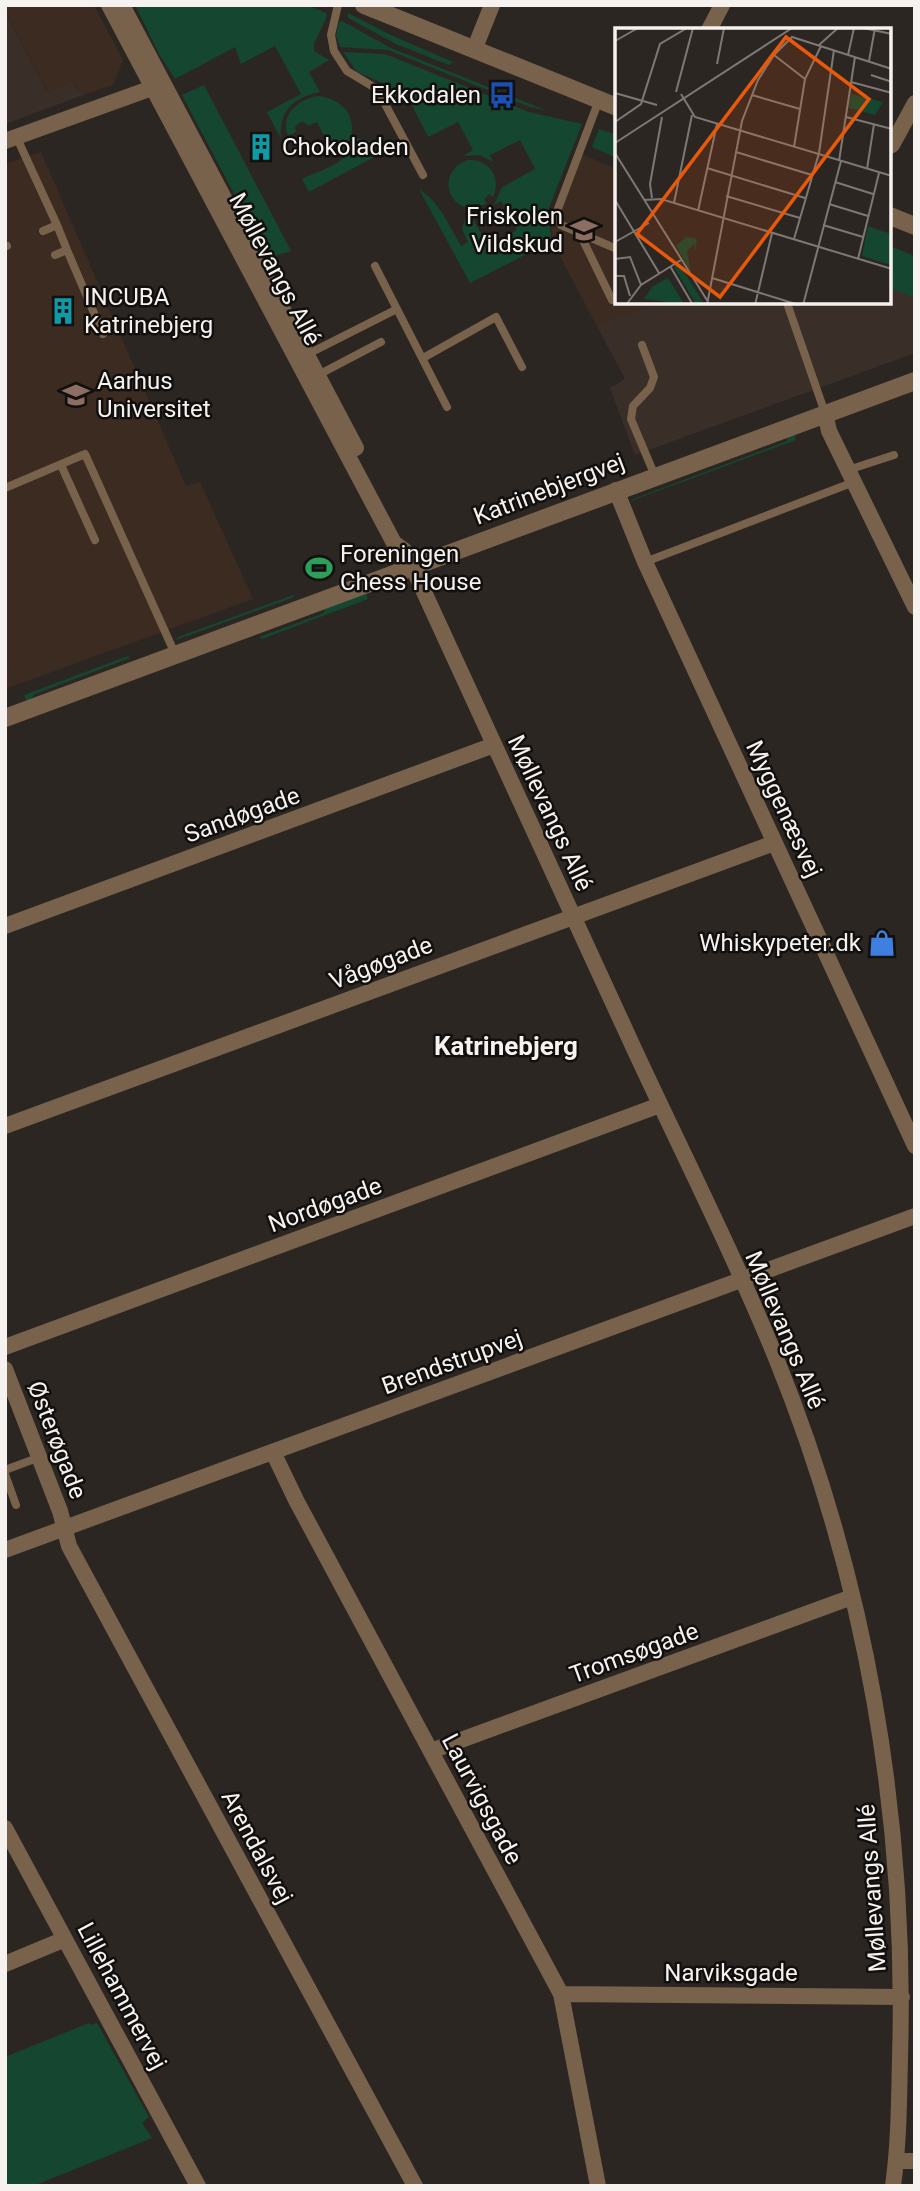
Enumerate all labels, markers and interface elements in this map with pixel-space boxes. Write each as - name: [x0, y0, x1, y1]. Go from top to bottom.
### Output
- inset map: [615, 28, 892, 304]
- bus stop icon: Ekkodalen: [487, 80, 517, 110]
- place label: Ekkodalen: [371, 81, 481, 109]
- building icon: Chokoladen: [246, 132, 276, 162]
- place label: Chokoladen: [282, 133, 409, 161]
- street label: Møllevangs Allé: [223, 188, 327, 350]
- place label: Friskolen Vildskud: [466, 202, 563, 258]
- school or university icon: Friskolen Vildskud: [569, 215, 599, 245]
- place label: INCUBA Katrinebjerg: [84, 283, 213, 339]
- building icon: INCUBA Katrinebjerg: [48, 296, 78, 326]
- place label: Aarhus Universitet: [97, 367, 211, 423]
- school or university icon: Aarhus Universitet: [61, 380, 91, 410]
- street label: Katrinebjergvej: [470, 447, 628, 531]
- place label: Foreningen Chess House: [340, 540, 481, 596]
- sports icon: Foreningen Chess House: [304, 553, 334, 583]
- street label: Møllevangs Allé: [502, 731, 598, 895]
- street label: Myggenæsvej: [740, 736, 828, 882]
- street label: Sandøgade: [181, 781, 303, 849]
- shop icon: Whiskypeter.dk: [867, 928, 897, 958]
- place label: Whiskypeter.dk: [699, 929, 862, 957]
- street label: Vågøgade: [326, 931, 436, 995]
- district label: Katrinebjerg: [434, 1031, 578, 1061]
- street label: Nordøgade: [264, 1172, 386, 1238]
- street label: Møllevangs Allé: [739, 1247, 831, 1413]
- street label: Brendstrupvej: [378, 1324, 526, 1400]
- street label: Østerøgade: [22, 1377, 92, 1503]
- street label: Tromsøgade: [566, 1617, 702, 1689]
- street label: Laurvigsgade: [436, 1729, 528, 1869]
- street label: Arendalsvej: [215, 1786, 299, 1908]
- street label: Møllevangs Allé: [852, 1803, 892, 1973]
- street label: Lillehammervej: [71, 1918, 173, 2074]
- street label: Narviksgade: [664, 1959, 798, 1987]

